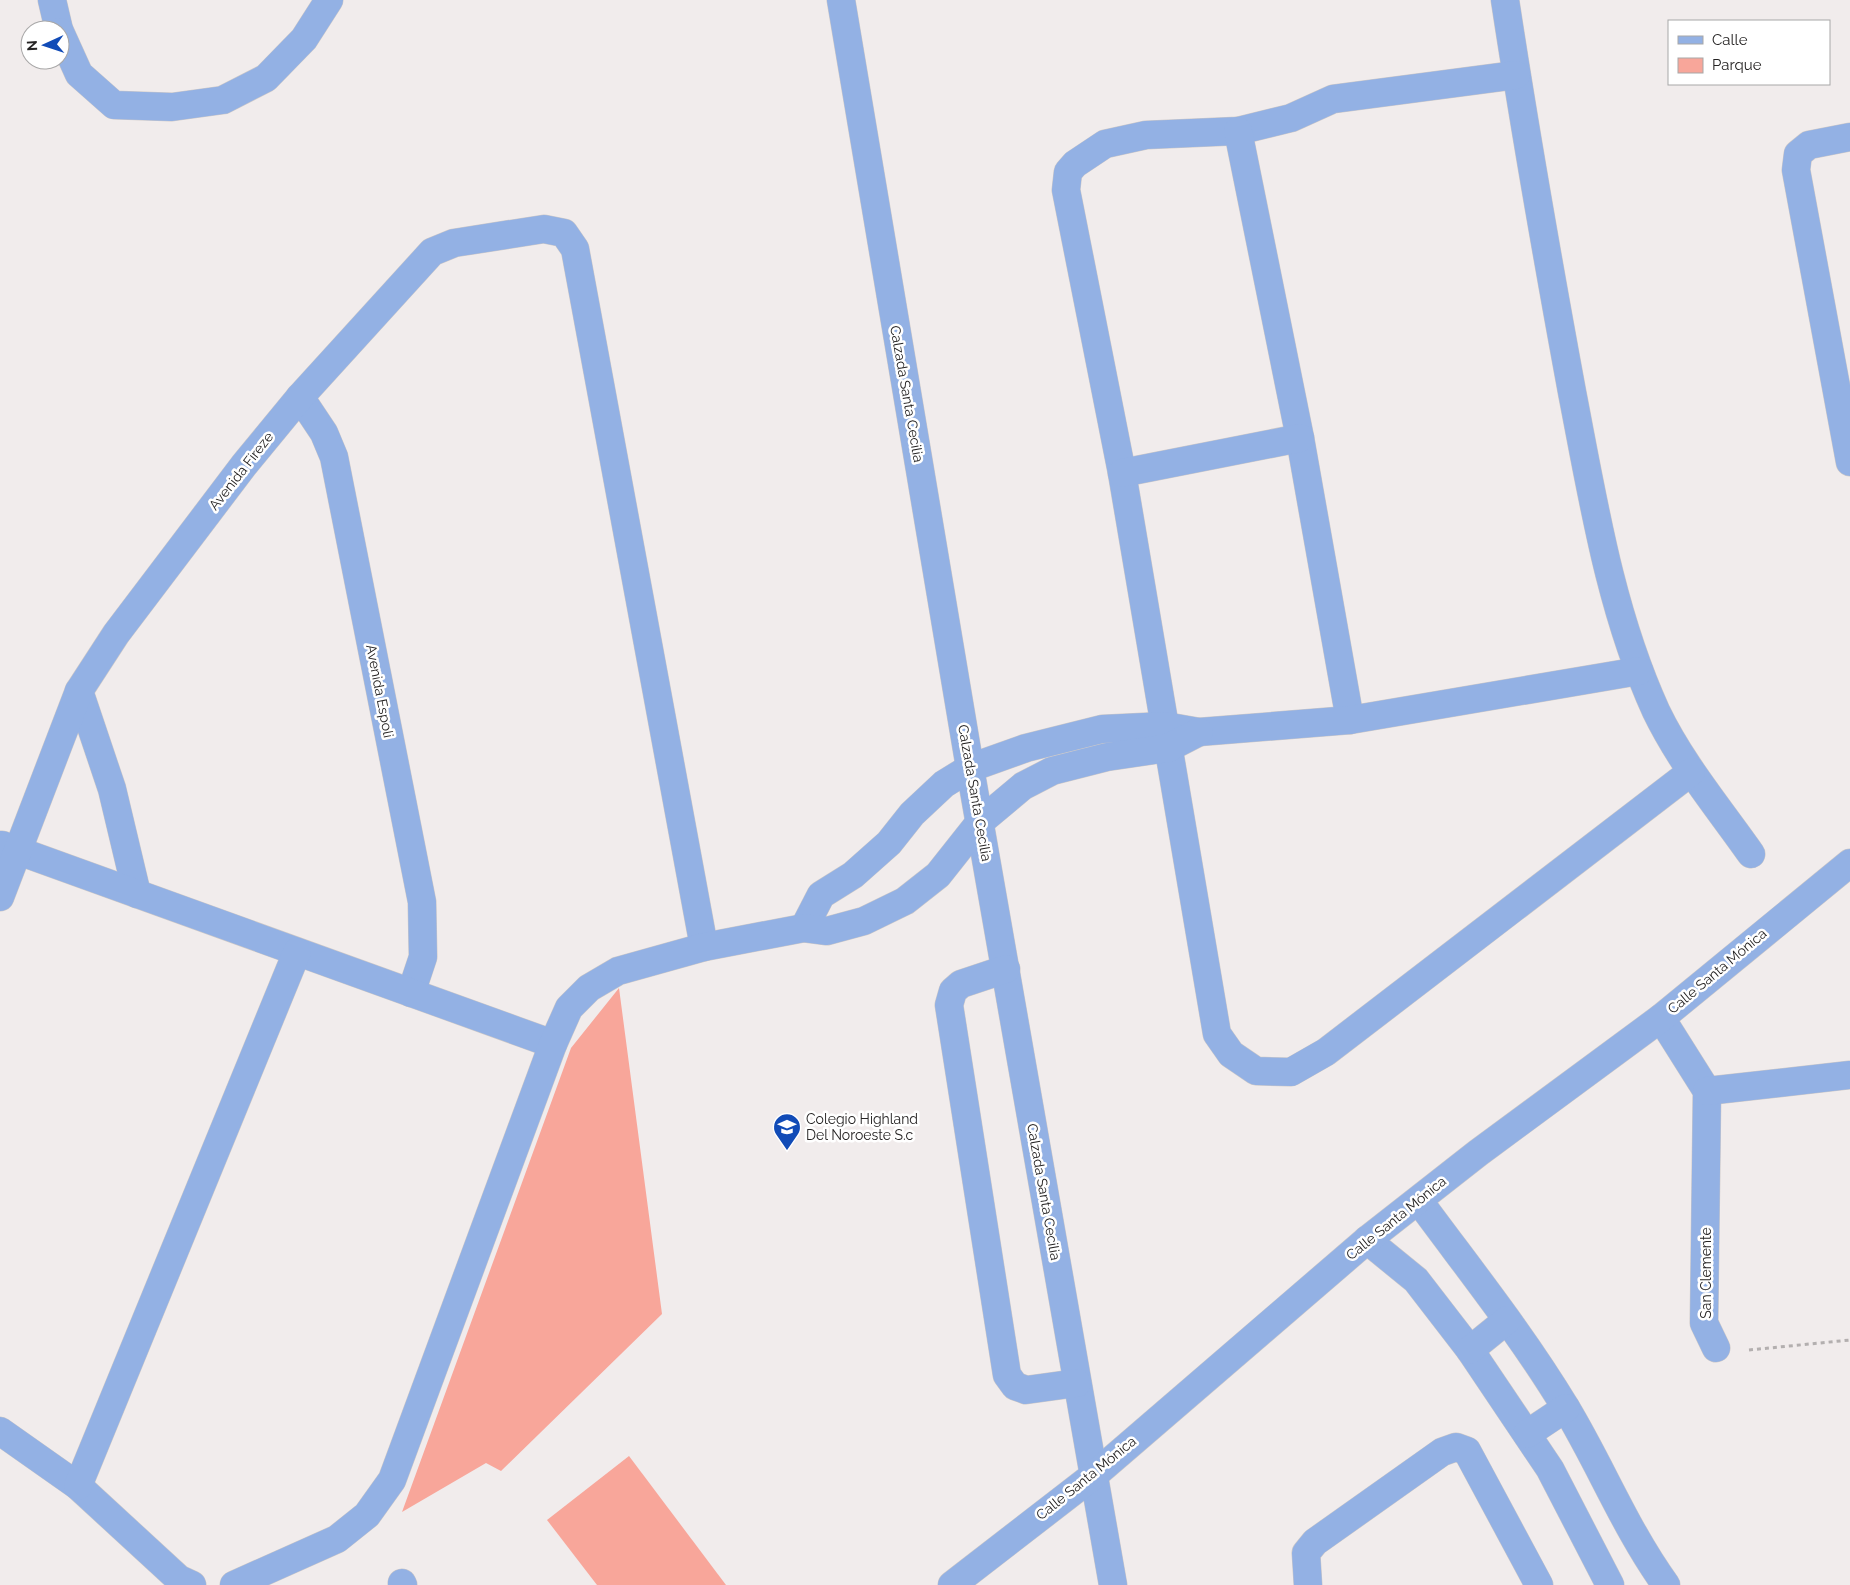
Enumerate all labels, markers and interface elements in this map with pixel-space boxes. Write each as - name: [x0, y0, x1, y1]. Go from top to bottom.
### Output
- north arrow: [20, 20, 70, 70]
- legend: [1668, 20, 1830, 85]
- text: Calle: [1712, 31, 1748, 49]
- text: N: [24, 40, 40, 51]
- text: Parque: [1712, 56, 1762, 74]
- street label: Calzada Santa Cecilia: [887, 324, 927, 464]
- street label: Avenida Fireze: [206, 429, 276, 513]
- street label: Avenida Espoli: [363, 643, 397, 739]
- street label: Calzada Santa Cecilia: [955, 723, 995, 863]
- street label: Calle Santa Mónica: [1664, 925, 1770, 1017]
- place label: Colegio Highland Del Noroeste S.c: [806, 1111, 918, 1143]
- school or university icon: Colegio Highland Del Noroeste S.c: [772, 1112, 802, 1151]
- street label: Calzada Santa Cecilia: [1024, 1122, 1064, 1262]
- street label: Calle Santa Mónica: [1343, 1173, 1449, 1263]
- street label: San Clemente: [1698, 1227, 1714, 1319]
- street label: Calle Santa Mónica: [1033, 1433, 1139, 1523]

